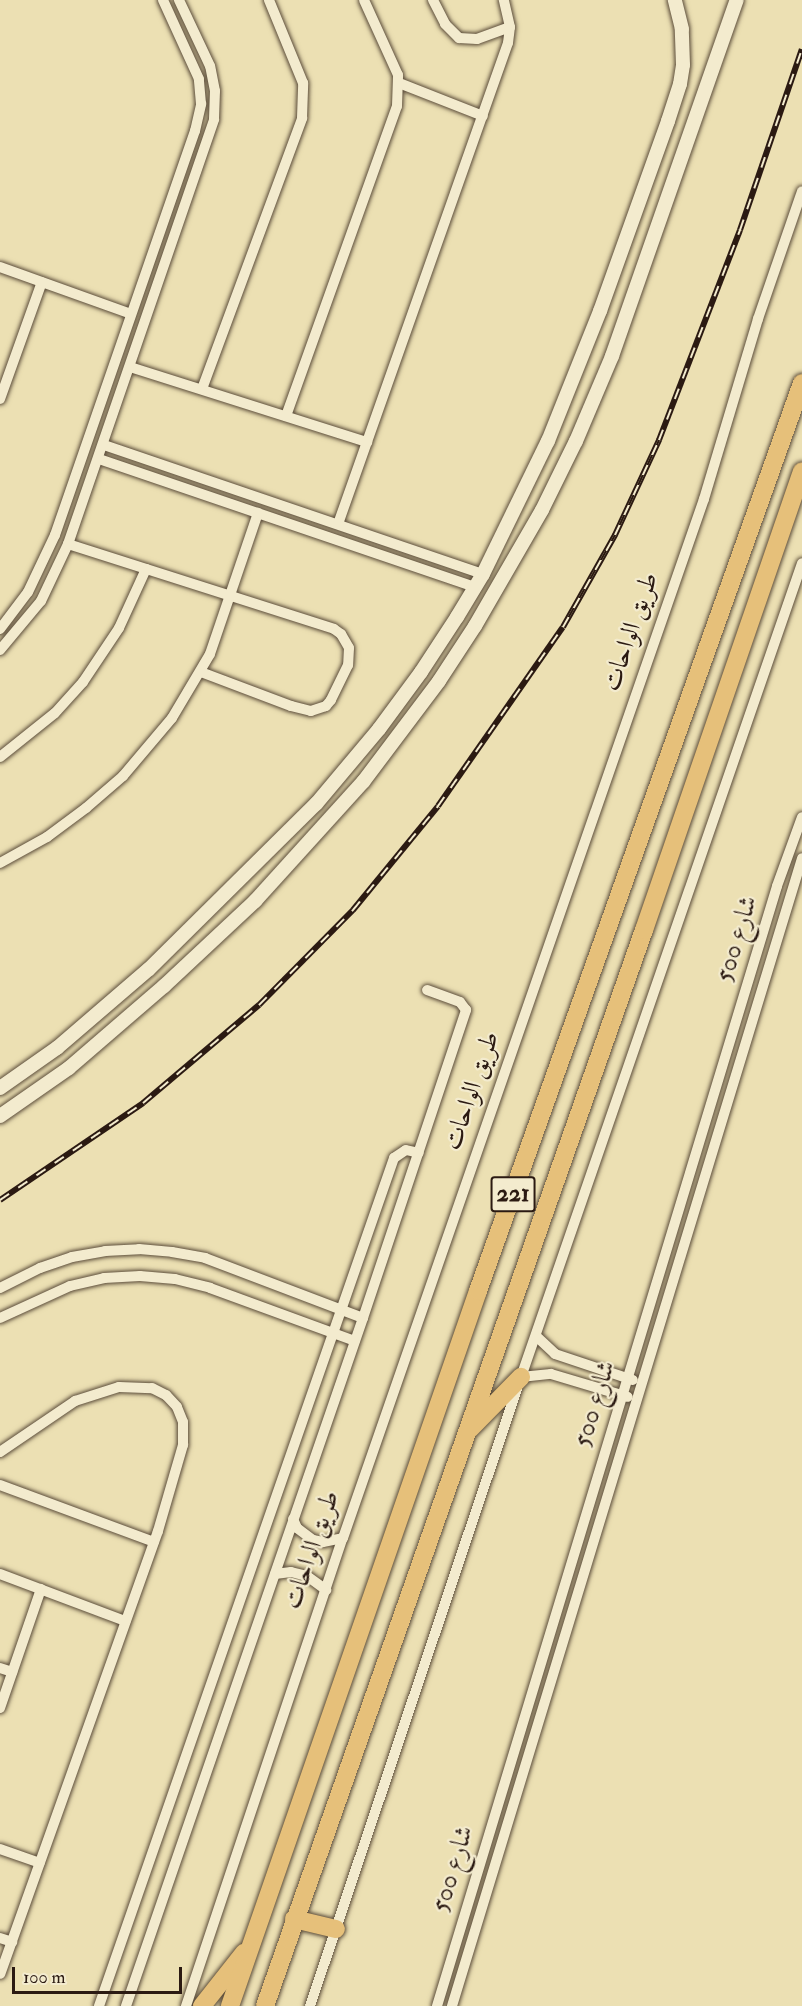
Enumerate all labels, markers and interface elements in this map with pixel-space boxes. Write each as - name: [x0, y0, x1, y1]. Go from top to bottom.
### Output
- street label: طريق الواحات: [596, 568, 666, 696]
- street label: شارع 500: [709, 892, 765, 986]
- street label: طريق الواحات: [437, 1027, 507, 1155]
- road number: 221: [490, 1173, 536, 1215]
- street label: شارع 500: [567, 1357, 623, 1451]
- street label: طريق الواحات: [277, 1486, 347, 1614]
- street label: شارع 500: [425, 1822, 481, 1916]
- scale bar: [15, 1955, 184, 1993]
- text: 100 m: [23, 1966, 66, 1989]

